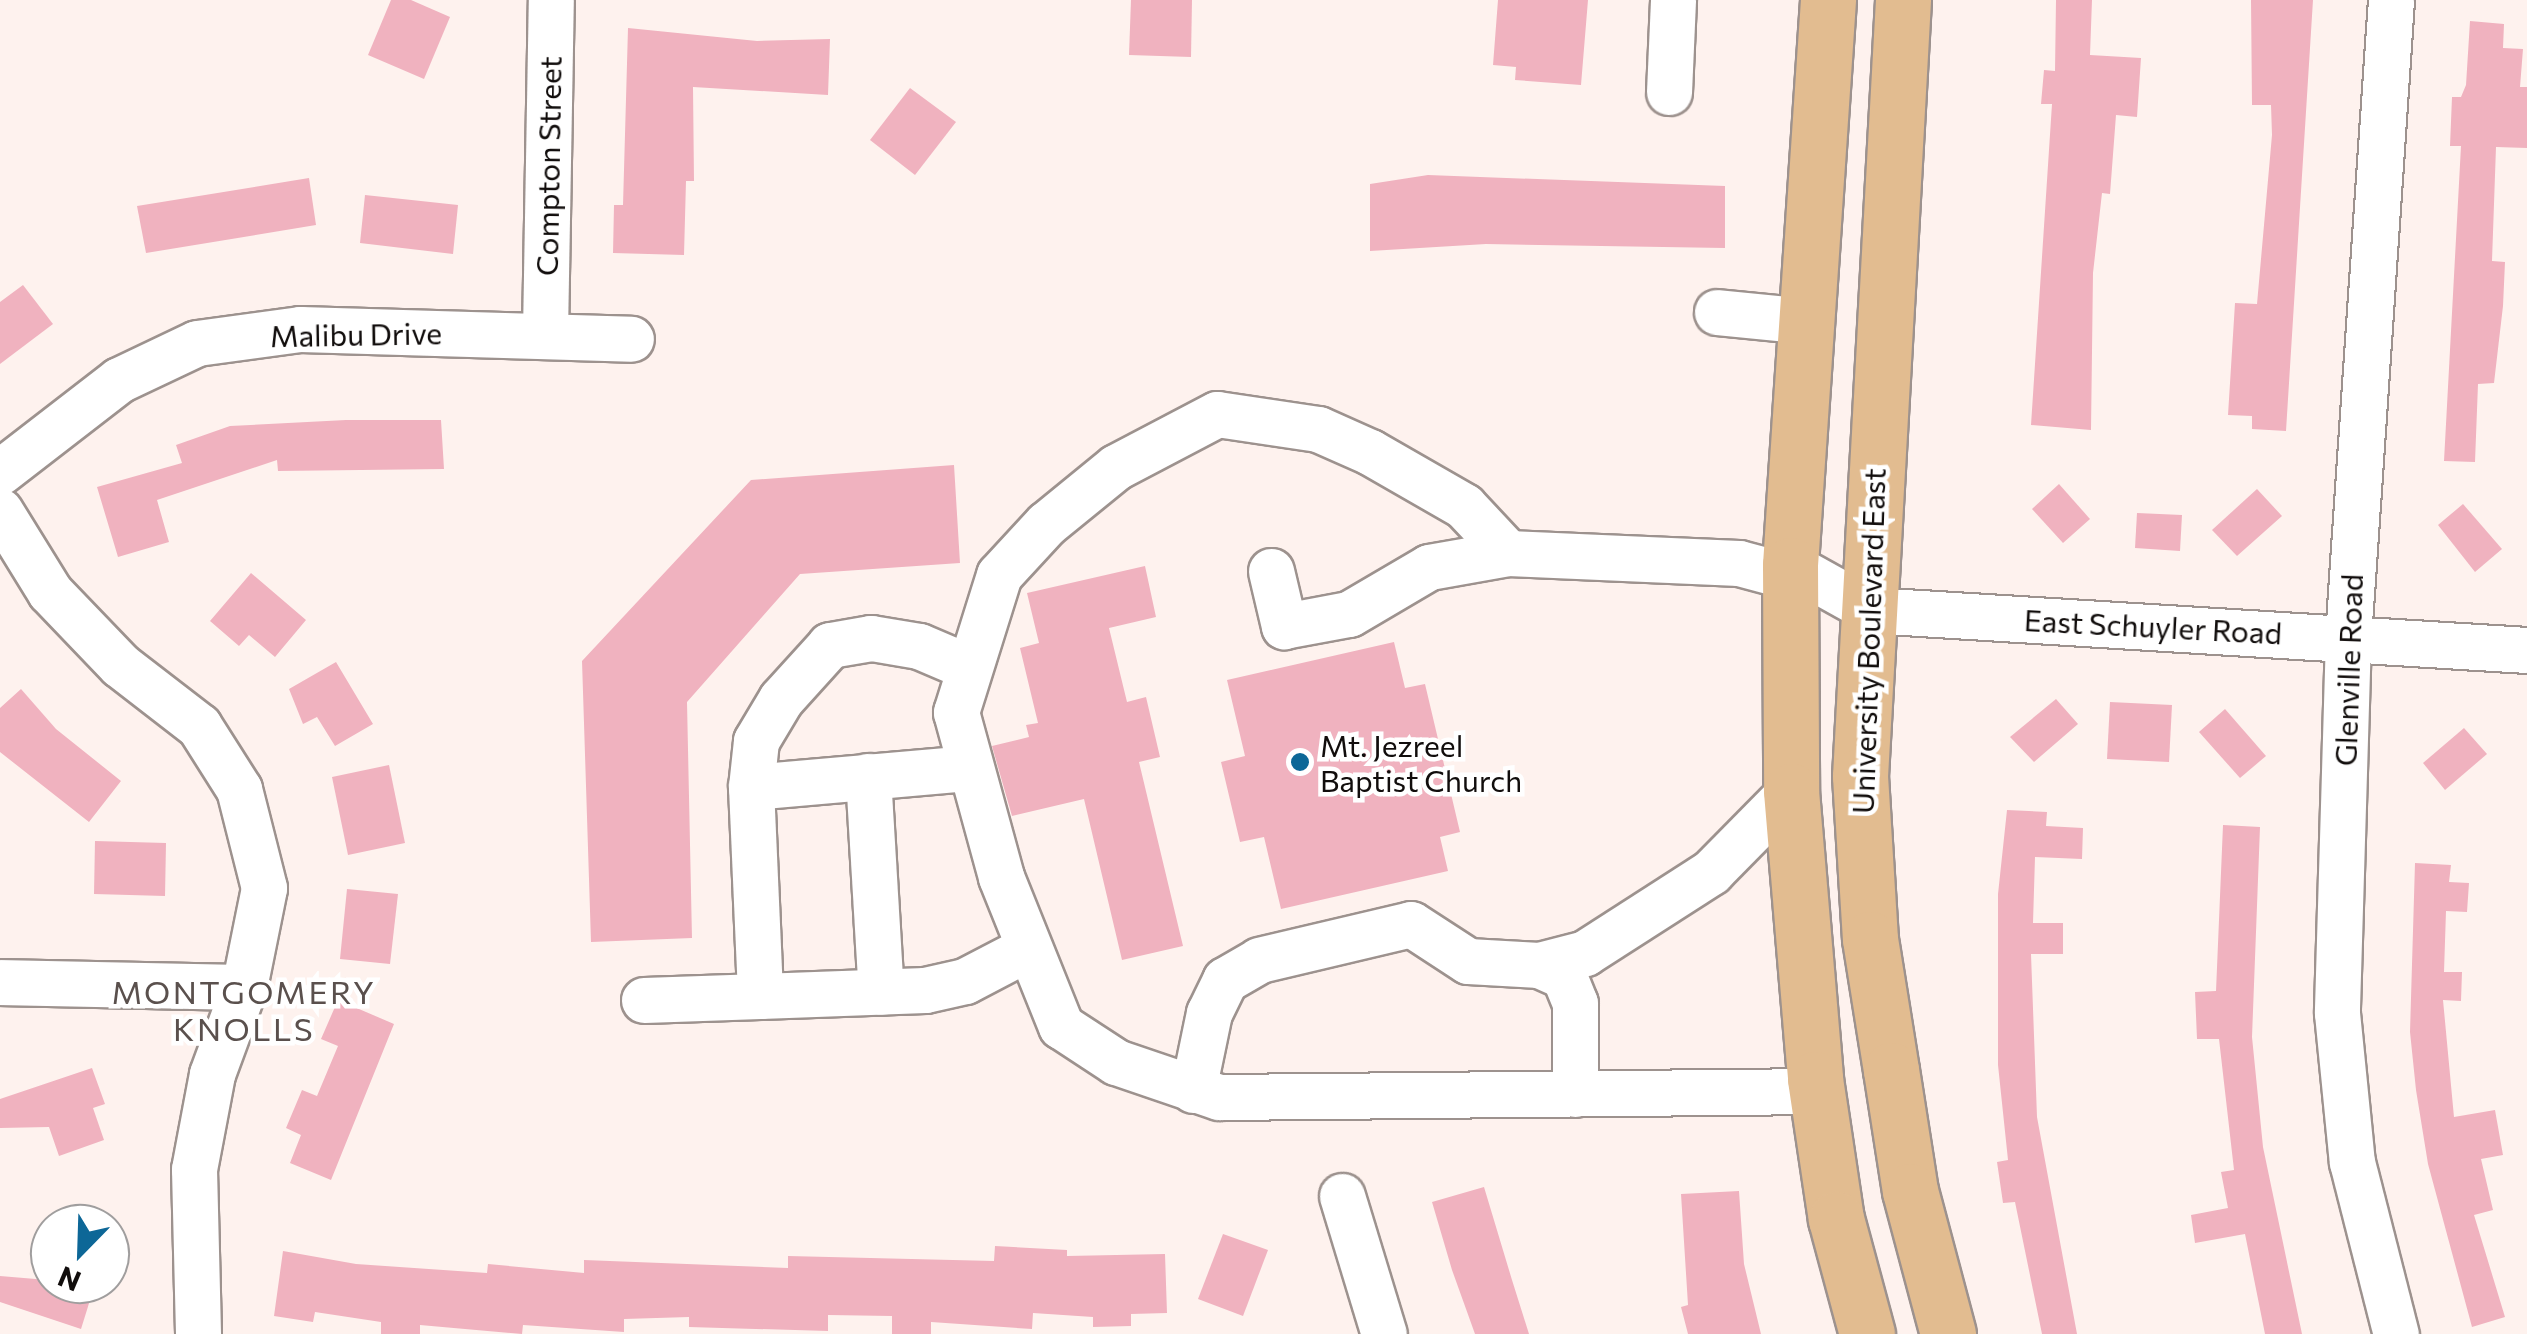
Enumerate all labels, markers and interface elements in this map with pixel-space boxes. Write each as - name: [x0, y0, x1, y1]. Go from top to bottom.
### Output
- street label: Compton Street: [528, 56, 568, 276]
- street label: Malibu Drive: [270, 315, 442, 353]
- street label: University Boulevard East: [1844, 468, 1892, 814]
- street label: Glenville Road: [2327, 573, 2369, 767]
- street label: East Schuyler Road: [2023, 601, 2283, 651]
- place label: Mt. Jezreel Baptist Church: [1320, 727, 1522, 798]
- marker: Mt. Jezreel Baptist Church: [1289, 751, 1311, 773]
- district label: MONTGOMERY KNOLLS: [112, 973, 376, 1048]
- north arrow: [30, 1204, 130, 1304]
- text: N: [53, 1260, 85, 1300]

